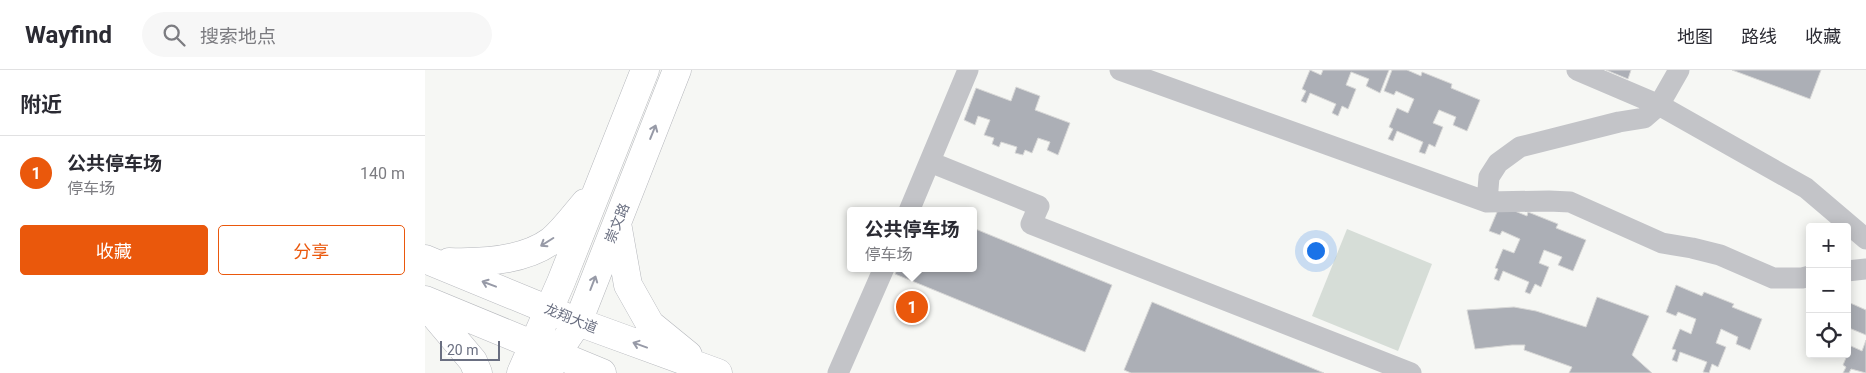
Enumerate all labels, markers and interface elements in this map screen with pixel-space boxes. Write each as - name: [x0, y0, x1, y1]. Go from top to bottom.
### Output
- search box: [142, 12, 492, 57]
- text: Wayfind: [25, 21, 112, 49]
- icon: search: [160, 21, 188, 49]
- text: 搜索地点: [200, 25, 276, 48]
- text: 地图: [1677, 26, 1713, 47]
- text: 路线: [1741, 26, 1777, 47]
- text: 收藏: [1805, 26, 1841, 47]
- text: 附近: [20, 93, 62, 117]
- one-way arrow: [649, 125, 658, 140]
- text: 公共停车场: [67, 152, 162, 175]
- text: 1: [31, 164, 41, 183]
- text: 140 m: [360, 164, 405, 183]
- text: 停车场: [67, 179, 115, 198]
- street label: 崇文路: [602, 201, 632, 245]
- popup: [847, 207, 977, 272]
- text: 公共停车场: [864, 218, 960, 241]
- map controls: [1806, 223, 1851, 358]
- button: +: [1806, 223, 1851, 268]
- button: 收藏: [20, 225, 208, 275]
- button: 分享: [218, 225, 405, 275]
- one-way arrow: [540, 237, 554, 247]
- your location: [1303, 238, 1329, 264]
- text: 停车场: [864, 245, 913, 264]
- button: −: [1806, 268, 1851, 313]
- one-way arrow: [589, 276, 598, 291]
- one-way arrow: [482, 279, 497, 289]
- pin: 1: [896, 288, 928, 326]
- street label: 龙翔大道: [542, 300, 600, 336]
- button: locate: [1806, 313, 1851, 358]
- scale bar: [440, 338, 500, 361]
- one-way arrow: [633, 340, 648, 349]
- text: 20 m: [447, 342, 479, 358]

